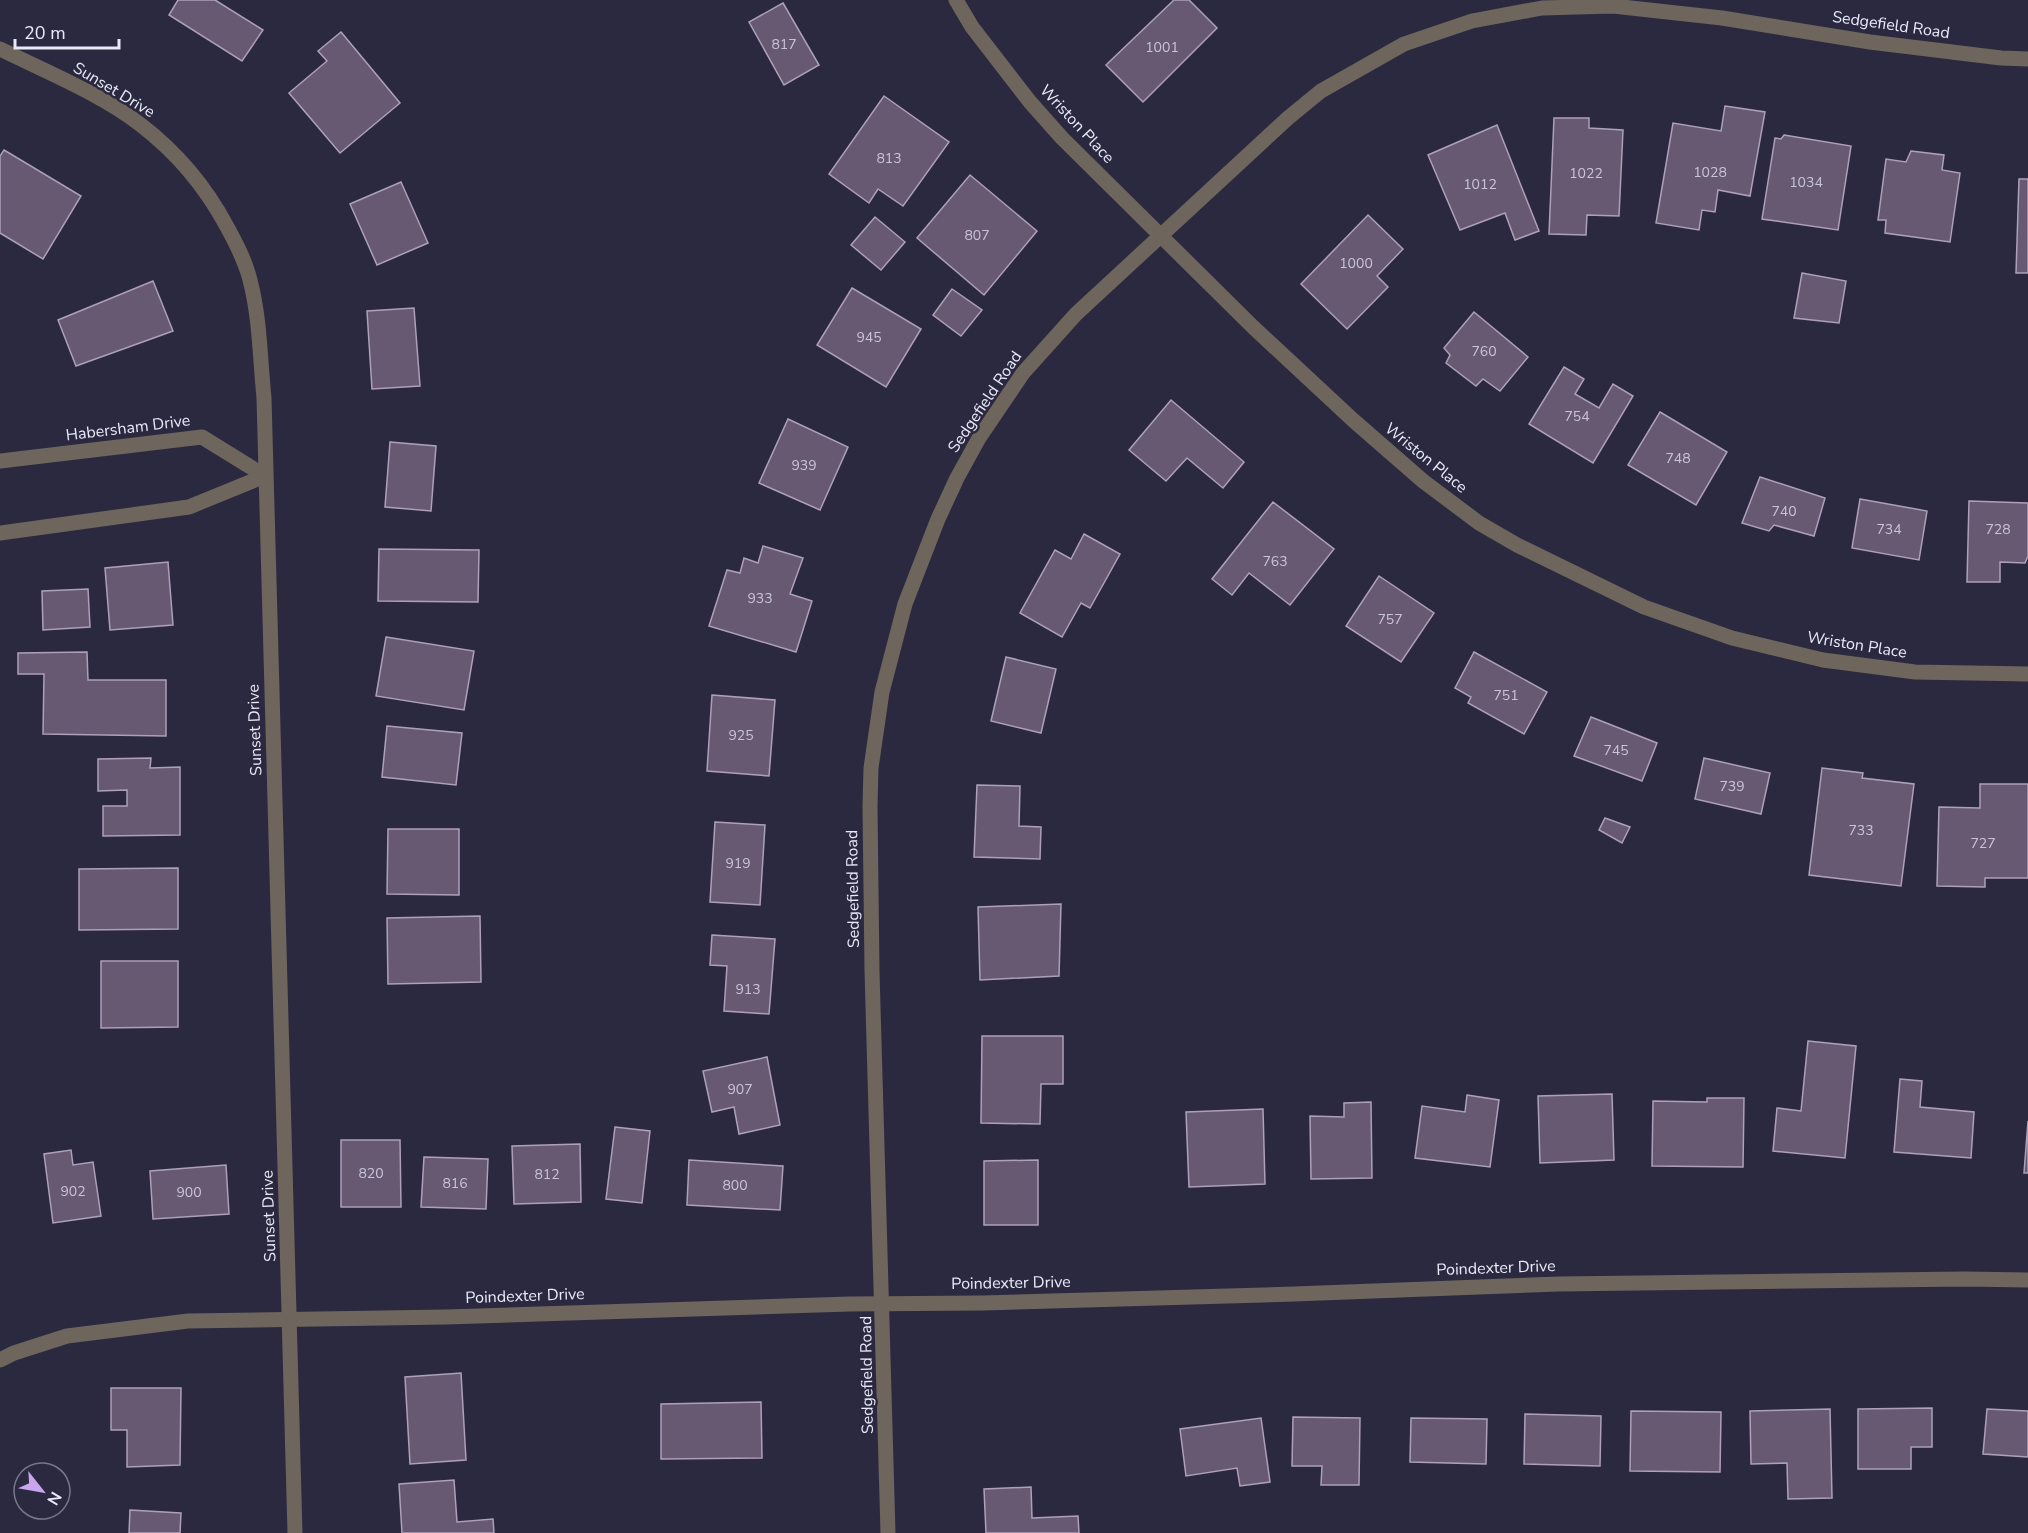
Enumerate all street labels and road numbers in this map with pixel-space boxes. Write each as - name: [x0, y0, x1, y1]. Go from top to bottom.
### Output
- street label: Sedgefield Road: [1831, 6, 1951, 44]
- street label: Sunset Drive: [69, 57, 159, 123]
- street label: Wriston Place: [1035, 80, 1119, 168]
- street label: Sedgefield Road: [943, 347, 1027, 457]
- street label: Habersham Drive: [65, 409, 191, 447]
- street label: Wriston Place: [1380, 418, 1472, 498]
- street label: Wriston Place: [1806, 626, 1908, 664]
- street label: Sunset Drive: [242, 684, 268, 776]
- street label: Sedgefield Road: [841, 830, 865, 948]
- street label: Sunset Drive: [256, 1170, 282, 1262]
- street label: Poindexter Drive: [1436, 1255, 1556, 1281]
- street label: Poindexter Drive: [951, 1271, 1071, 1295]
- street label: Poindexter Drive: [465, 1283, 585, 1309]
- street label: Sedgefield Road: [855, 1316, 879, 1434]

